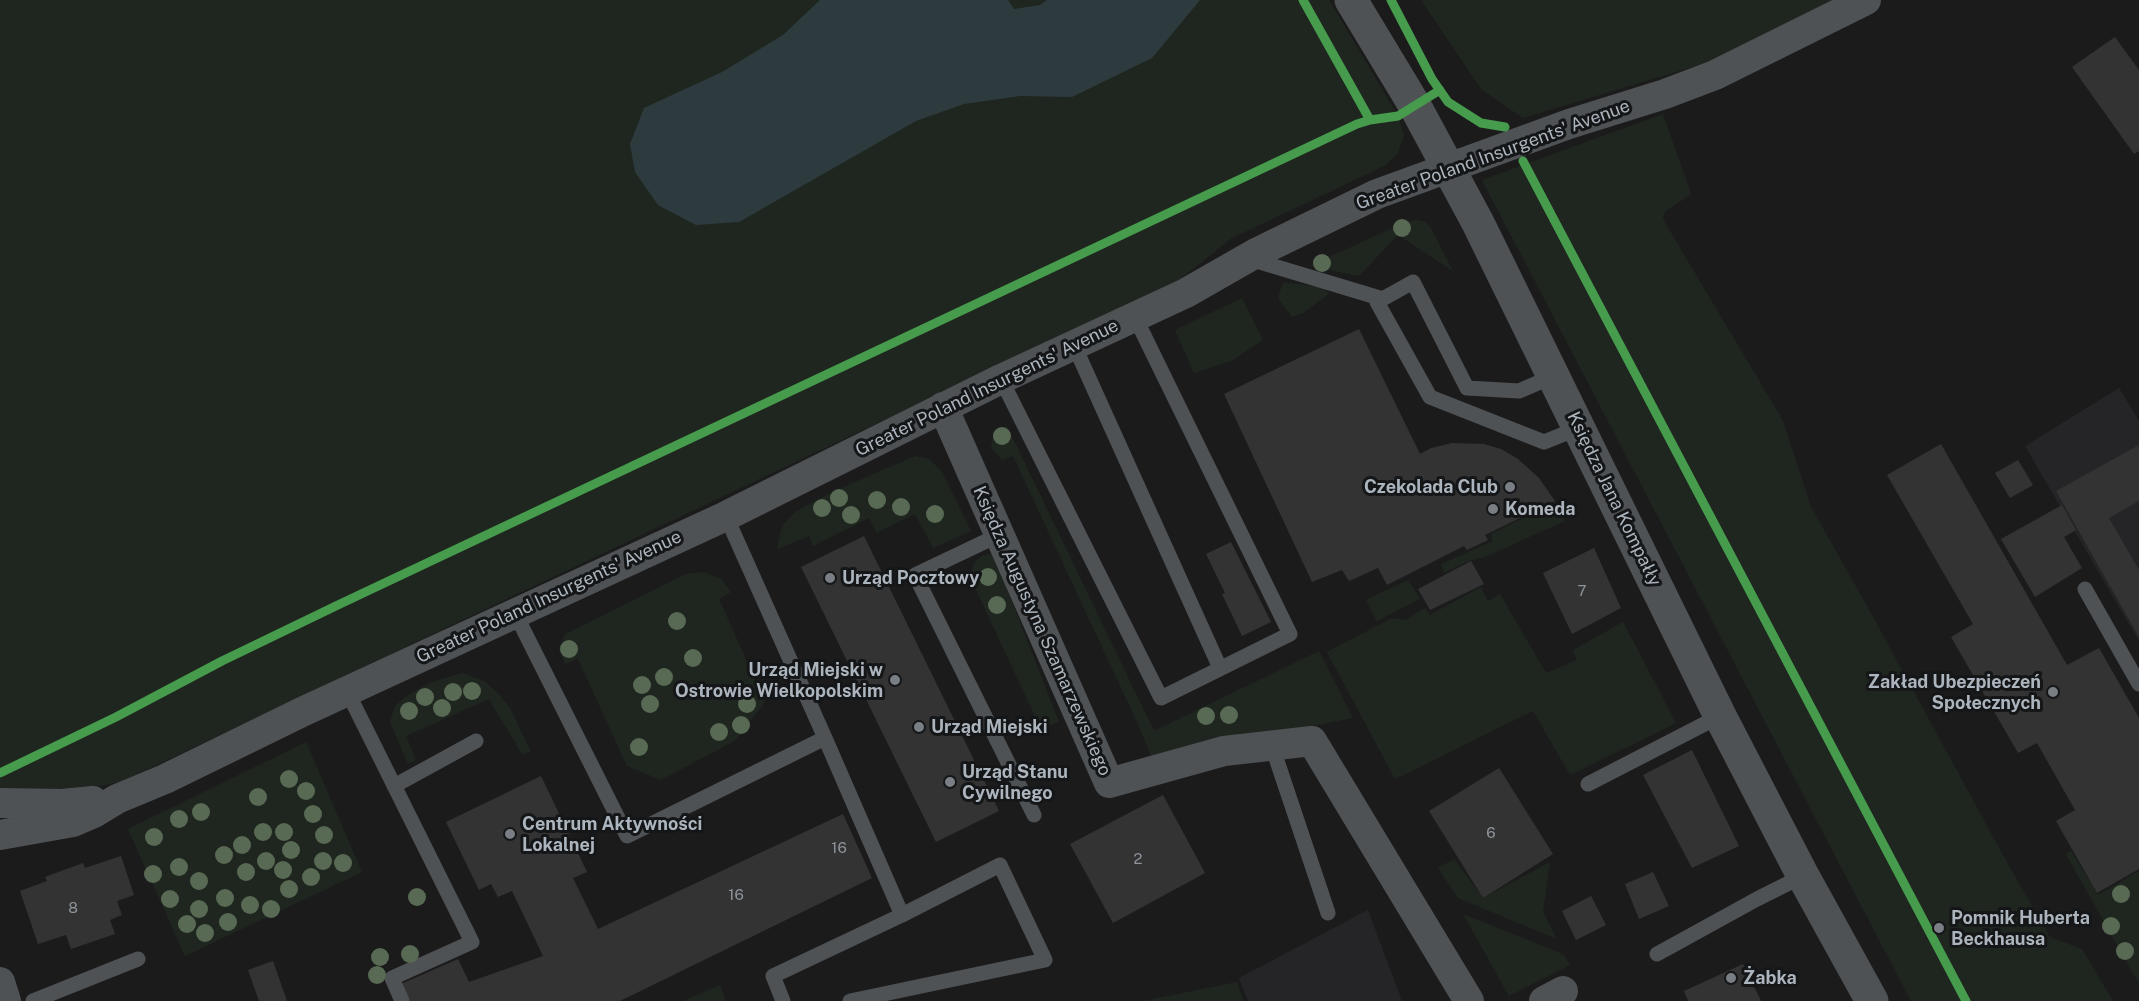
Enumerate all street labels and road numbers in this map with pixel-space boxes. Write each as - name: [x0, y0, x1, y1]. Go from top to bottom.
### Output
- street label: Greater Poland Insurgents' Avenue: [1353, 95, 1633, 215]
- street label: Greater Poland Insurgents' Avenue: [852, 315, 1122, 461]
- street label: Księdza Jana Kompałły: [1562, 408, 1666, 590]
- street label: Księdza Augustyna Szamarzewskiego: [968, 483, 1116, 779]
- street label: Greater Poland Insurgents' Avenue: [413, 526, 685, 668]

